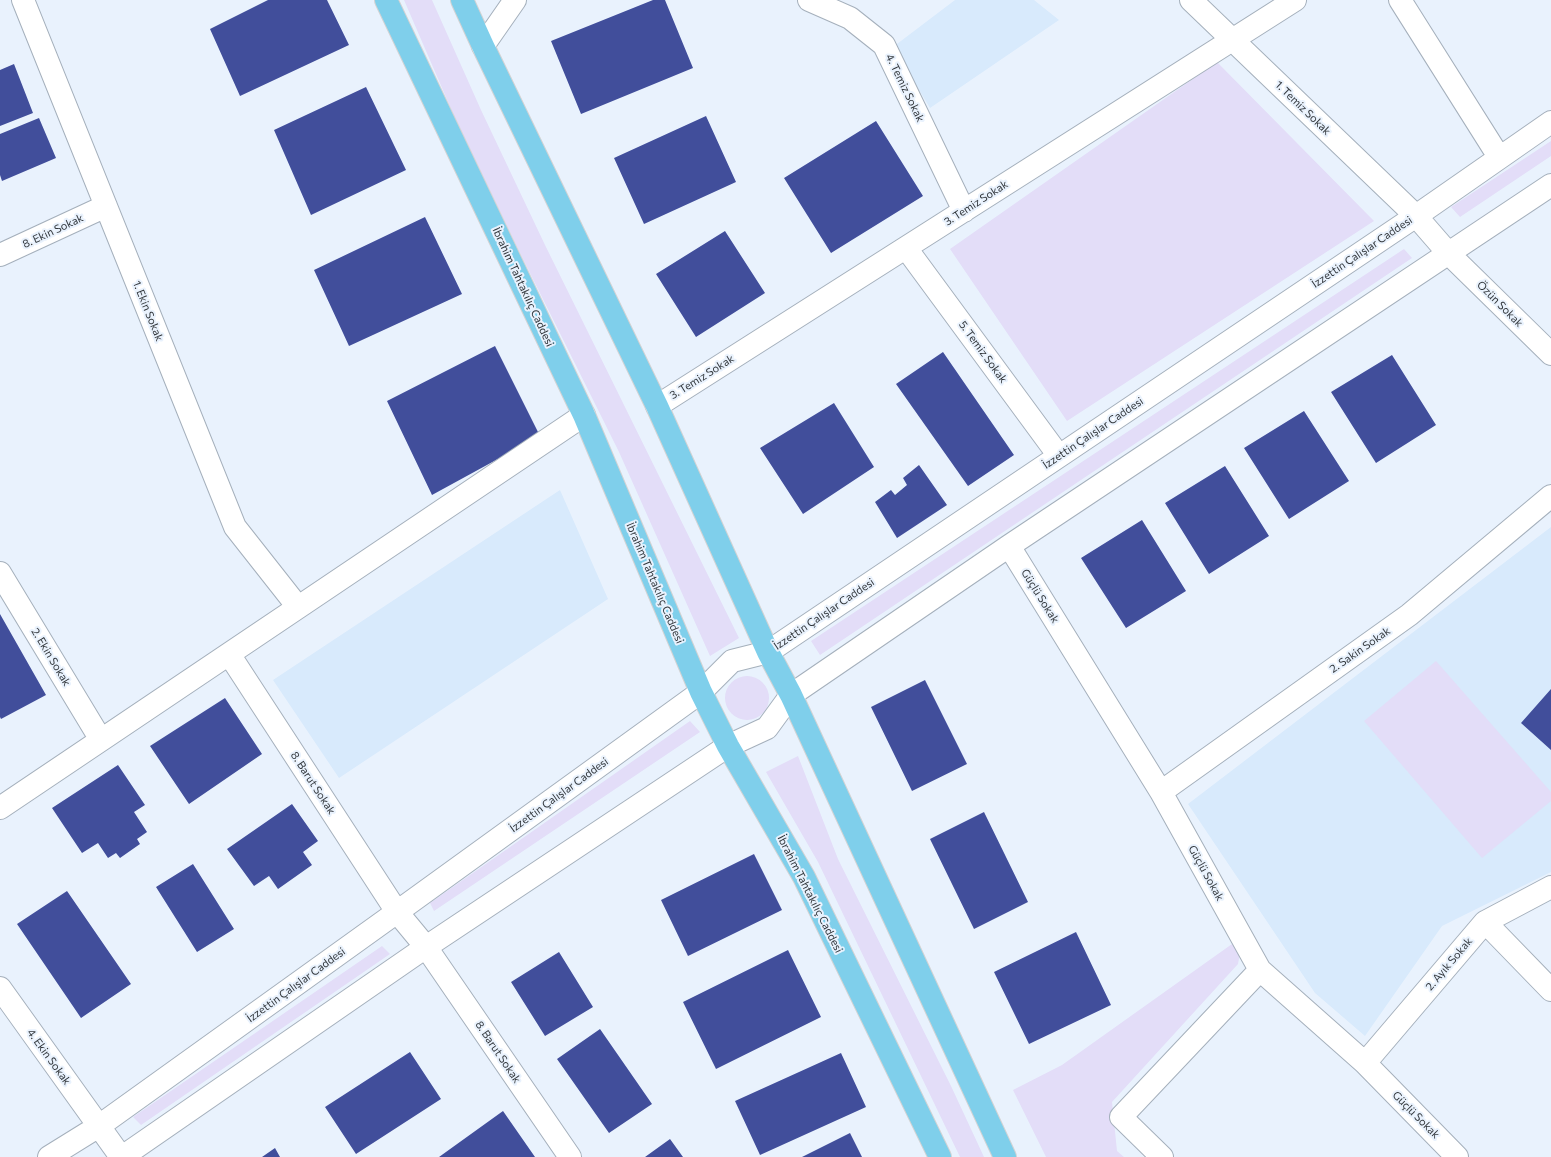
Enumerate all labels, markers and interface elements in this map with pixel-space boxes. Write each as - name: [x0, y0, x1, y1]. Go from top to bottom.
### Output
- street label: 4. Temiz Sokak: [883, 52, 927, 124]
- street label: 1. Temiz Sokak: [1272, 78, 1334, 138]
- street label: 3. Temiz Sokak: [942, 177, 1010, 229]
- street label: 8. Ekin Sokak: [20, 211, 86, 251]
- street label: İzzettin Çalışlar Caddesi: [1309, 213, 1415, 291]
- street label: İbrahim Tahtakılıç Caddesi: [489, 225, 557, 349]
- street label: Özün Sokak: [1474, 278, 1526, 330]
- street label: 1. Ekin Sokak: [130, 279, 166, 343]
- street label: 5. Temiz Sokak: [956, 318, 1010, 386]
- street label: 3. Temiz Sokak: [667, 352, 737, 402]
- street label: İzzettin Çalışlar Caddesi: [1040, 394, 1146, 472]
- street label: İbrahim Tahtakılıç Caddesi: [623, 520, 687, 646]
- street label: Güçlü Sokak: [1018, 566, 1062, 626]
- street label: İzzettin Çalışlar Caddesi: [771, 575, 877, 653]
- street label: 2. Sakin Sokak: [1327, 624, 1393, 676]
- street label: 2. Ekin Sokak: [29, 626, 73, 688]
- street label: 8. Barut Sokak: [288, 749, 338, 817]
- street label: İzzettin Çalışlar Caddesi: [507, 755, 611, 835]
- street label: İbrahim Tahtakılıç Caddesi: [775, 833, 845, 955]
- street label: Güçlü Sokak: [1185, 843, 1227, 903]
- street label: 2. Ayık Sokak: [1423, 935, 1475, 993]
- street label: İzzettin Çalışlar Caddesi: [244, 945, 348, 1025]
- street label: 8. Barut Sokak: [472, 1019, 524, 1085]
- street label: 4. Ekin Sokak: [24, 1027, 74, 1087]
- street label: Güçlü Sokak: [1390, 1089, 1442, 1141]

